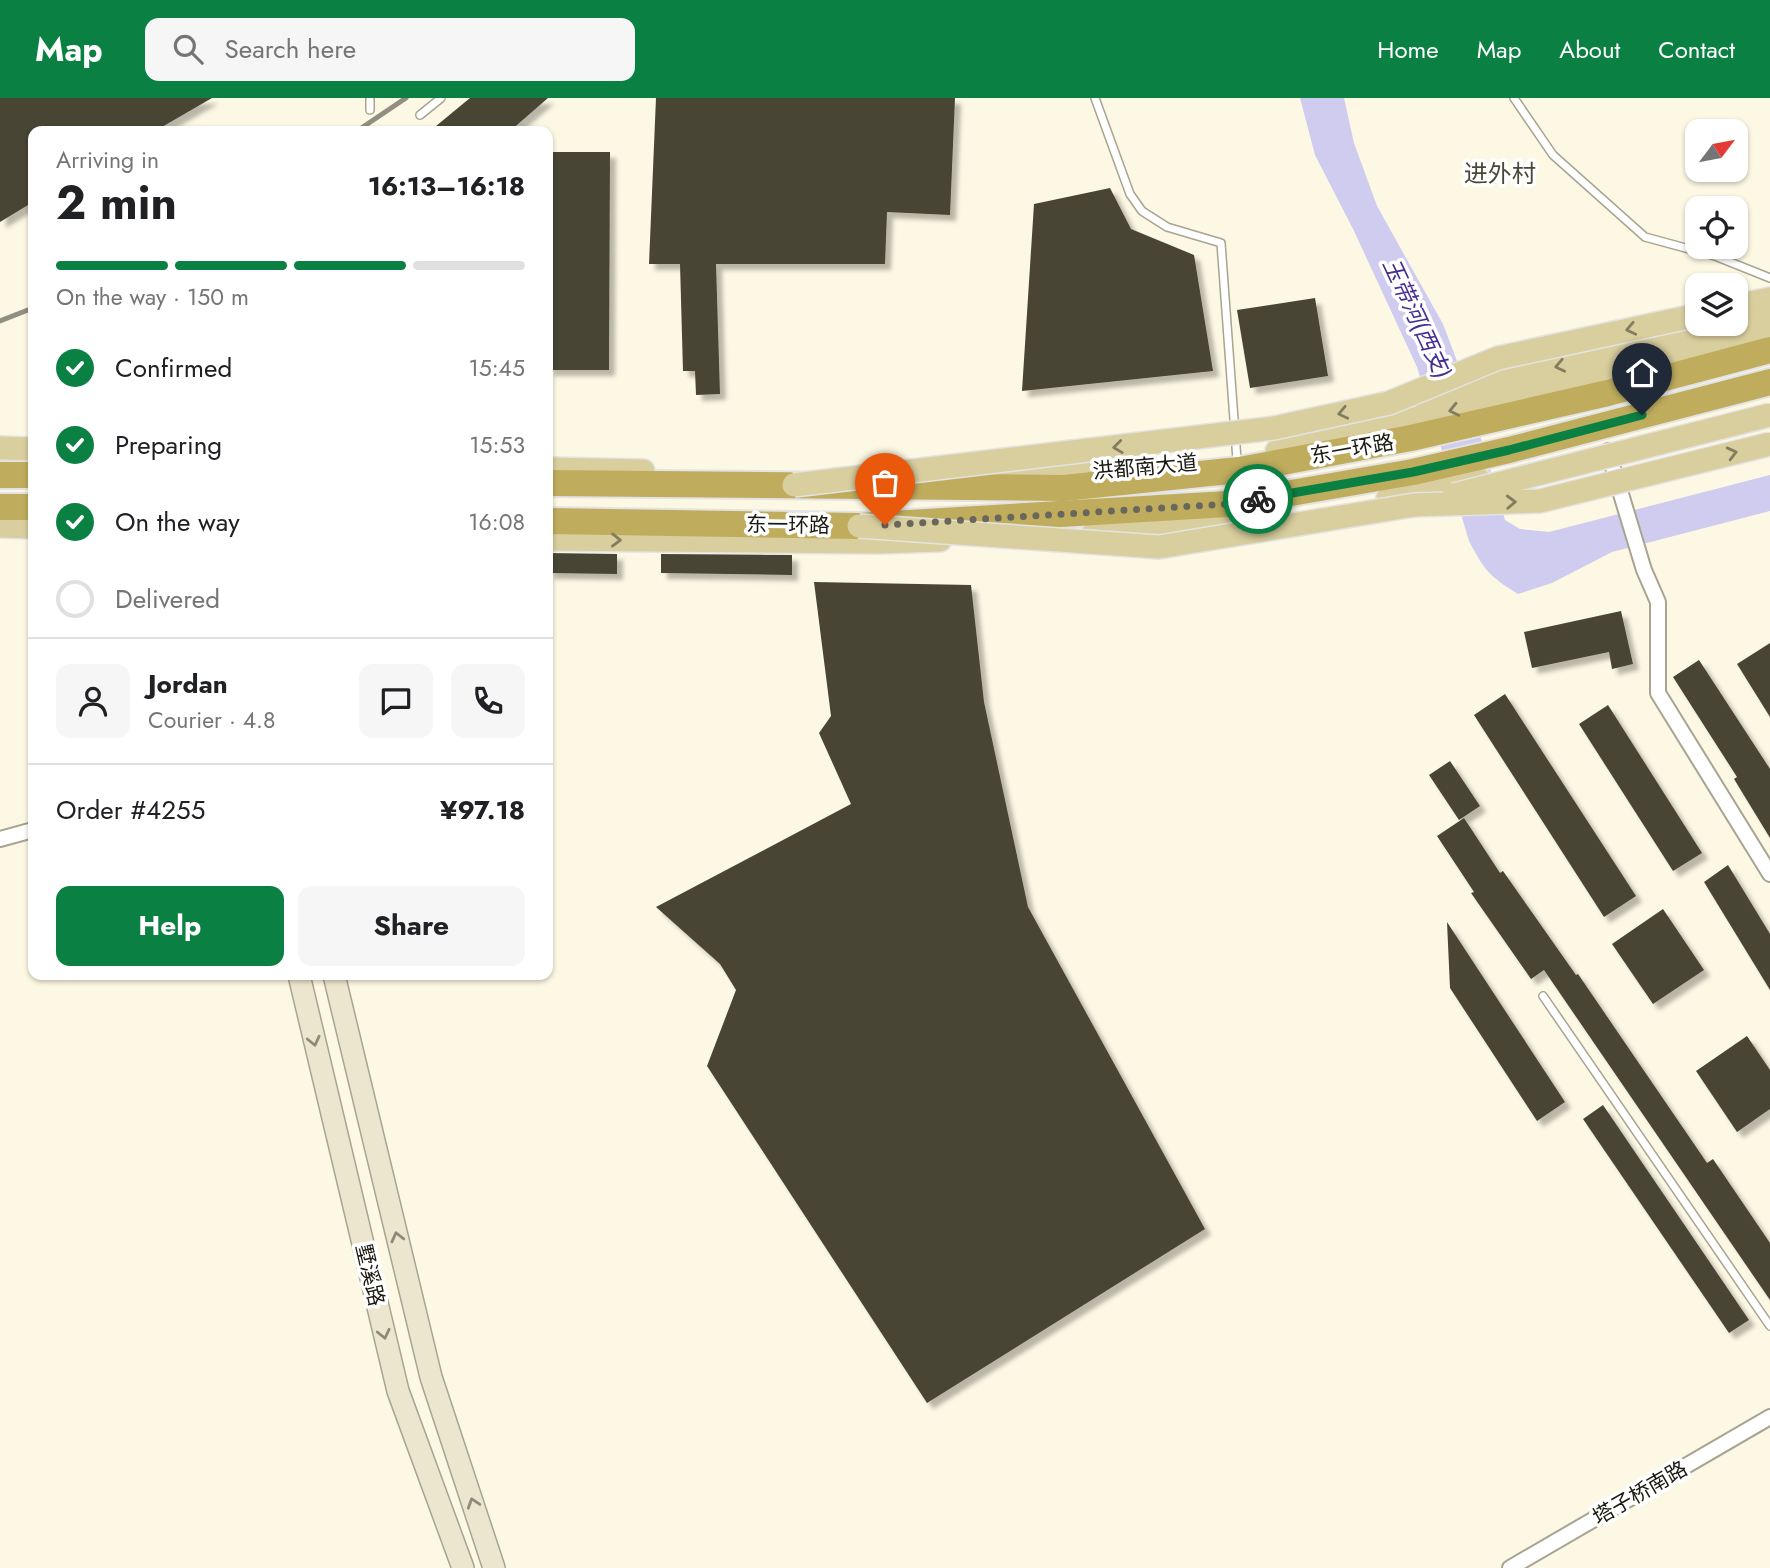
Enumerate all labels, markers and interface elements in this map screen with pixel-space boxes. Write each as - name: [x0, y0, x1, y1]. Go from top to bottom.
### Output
- search box: [145, 18, 635, 81]
- text: Map: [35, 26, 103, 73]
- icon: search: [169, 30, 207, 68]
- text: Search here: [225, 30, 356, 68]
- text: Home: [1377, 32, 1439, 67]
- text: Map: [1477, 32, 1521, 67]
- text: About: [1559, 32, 1620, 67]
- text: Contact: [1658, 32, 1735, 67]
- north arrow: [1685, 119, 1748, 182]
- map controls: [1685, 119, 1748, 336]
- text: Arriving in: [56, 143, 159, 177]
- district label: 进外村: [1464, 156, 1536, 191]
- text: 16:13–16:18: [368, 167, 525, 205]
- text: 2 min: [56, 170, 177, 236]
- button: locate: [1685, 196, 1748, 259]
- water label: 玉带河(西支): [1374, 252, 1460, 384]
- button: layers: [1685, 273, 1748, 336]
- text: On the way · 150 m: [56, 280, 249, 314]
- one-way arrow: [1625, 321, 1637, 335]
- pin: [1612, 343, 1672, 415]
- icon: check: [56, 349, 94, 387]
- text: Confirmed: [115, 349, 232, 387]
- text: 15:45: [468, 351, 525, 385]
- icon: home: [1623, 354, 1661, 392]
- one-way arrow: [1554, 357, 1566, 372]
- one-way arrow: [1448, 402, 1460, 416]
- one-way arrow: [1337, 405, 1349, 420]
- icon: check: [56, 426, 94, 464]
- text: Preparing: [115, 426, 222, 464]
- street label: 东一环路: [1308, 427, 1396, 471]
- text: 15:53: [469, 428, 525, 462]
- one-way arrow: [1112, 440, 1124, 455]
- street label: 洪都南大道: [1091, 447, 1199, 487]
- one-way arrow: [1726, 447, 1738, 461]
- pin: [855, 453, 915, 525]
- icon: bag: [866, 464, 904, 502]
- courier: [1223, 464, 1293, 534]
- icon: bike: [1239, 480, 1277, 518]
- one-way arrow: [1506, 495, 1517, 510]
- icon: check: [56, 503, 94, 541]
- text: On the way: [115, 503, 240, 541]
- text: 16:08: [468, 505, 525, 539]
- street label: 东一环路: [746, 509, 830, 541]
- one-way arrow: [611, 532, 622, 547]
- text: Delivered: [115, 580, 220, 618]
- button: person: [56, 664, 130, 738]
- button: chat: [359, 664, 433, 738]
- button: phone: [451, 664, 525, 738]
- text: Jordan: [148, 665, 228, 703]
- text: Courier · 4.8: [148, 703, 276, 737]
- text: Order #4255: [56, 791, 205, 829]
- text: ¥97.18: [440, 791, 525, 829]
- button: Help: [56, 886, 284, 966]
- button: Share: [298, 886, 525, 966]
- one-way arrow: [306, 1035, 321, 1047]
- one-way arrow: [391, 1231, 406, 1243]
- street label: 墅溪路: [348, 1241, 392, 1309]
- one-way arrow: [376, 1328, 390, 1340]
- street label: 塔子桥南路: [1587, 1454, 1693, 1532]
- one-way arrow: [466, 1498, 481, 1510]

